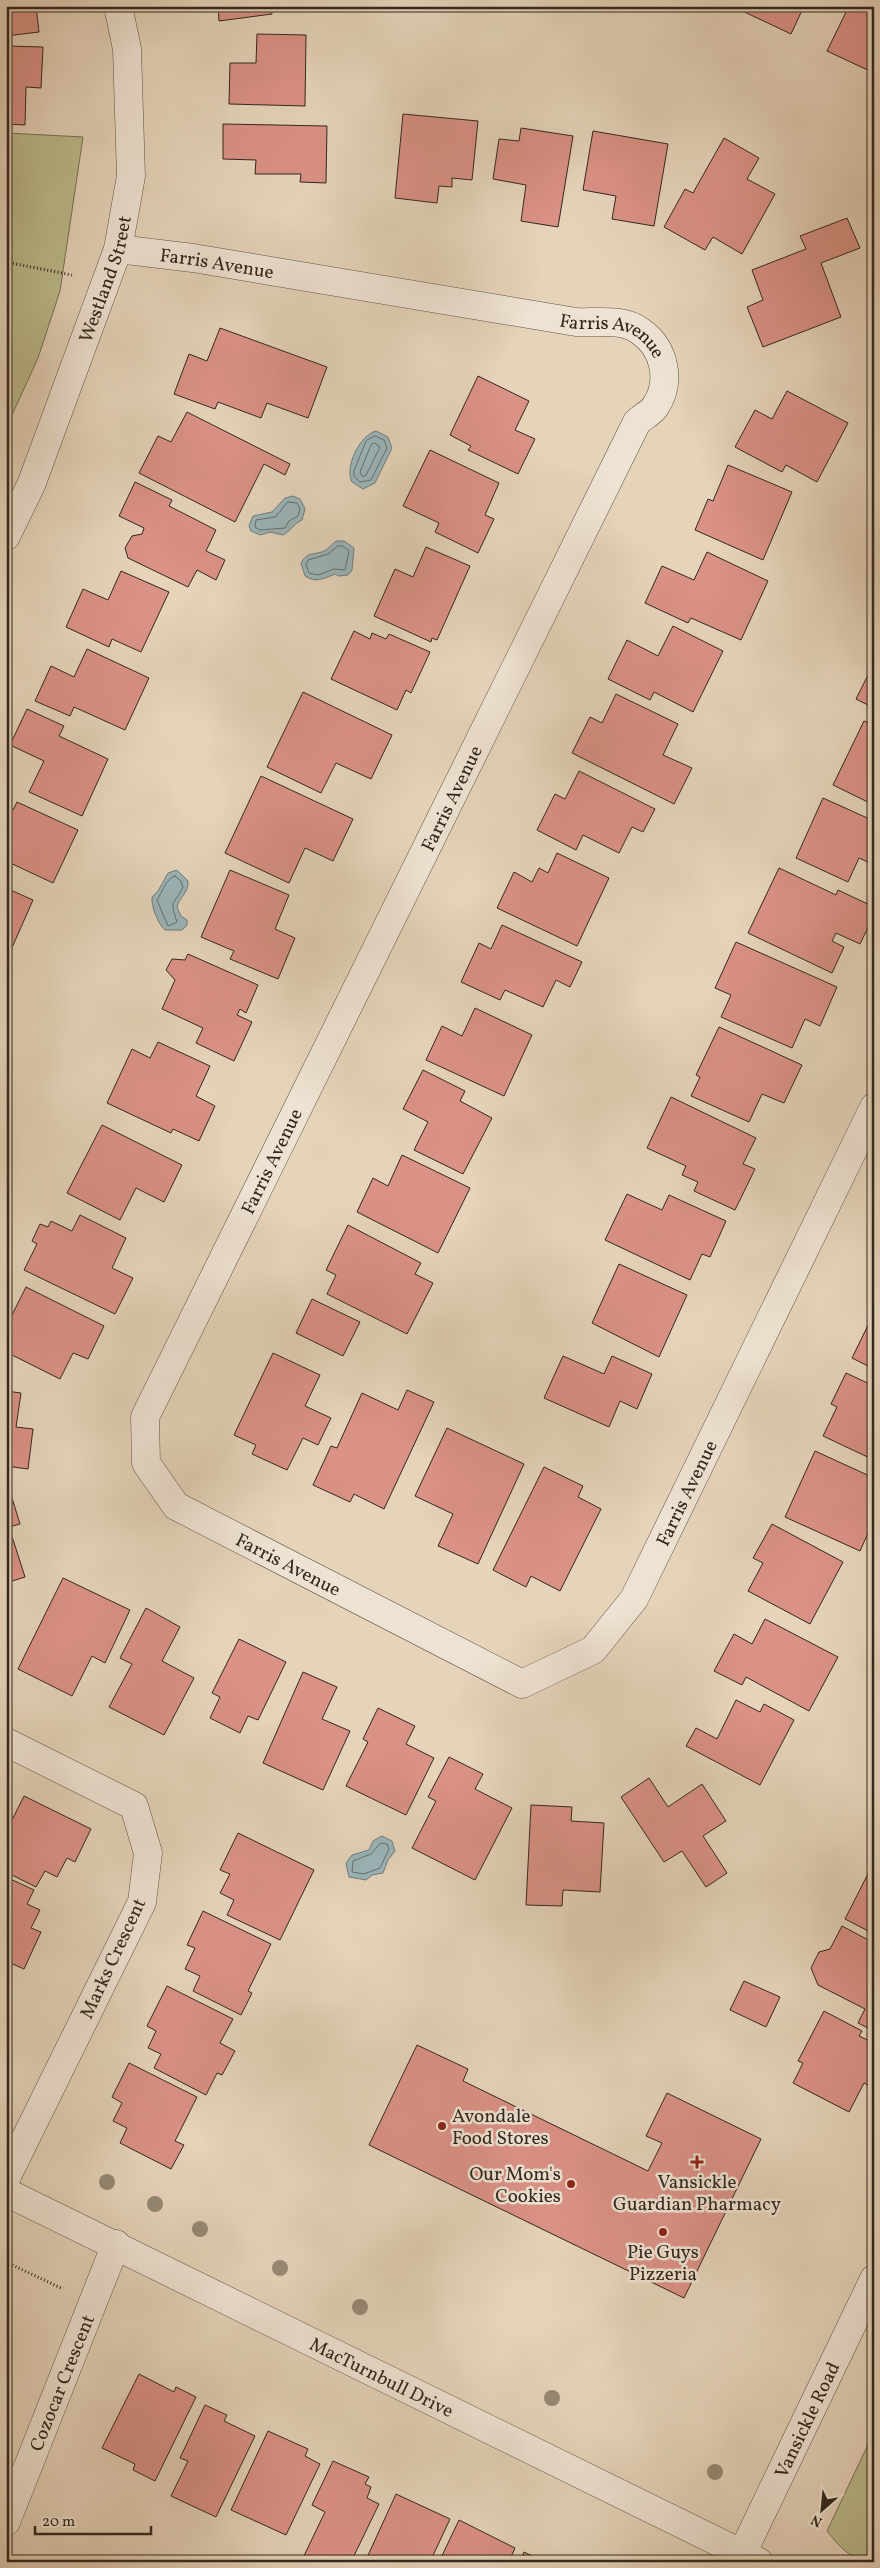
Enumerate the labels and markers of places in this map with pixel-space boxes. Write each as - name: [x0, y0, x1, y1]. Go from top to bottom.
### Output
- place label: Avondale Food Stores: [452, 2104, 549, 2152]
- marker: Avondale Food Stores: [436, 2120, 448, 2132]
- marker: Vansickle Guardian Pharmacy: [691, 2156, 703, 2168]
- place label: Our Mom's Cookies: [469, 2162, 561, 2210]
- place label: Vansickle Guardian Pharmacy: [613, 2170, 781, 2218]
- marker: Our Mom's Cookies: [565, 2178, 577, 2190]
- marker: Pie Guys Pizzeria: [657, 2226, 669, 2238]
- place label: Pie Guys Pizzeria: [627, 2240, 699, 2288]

